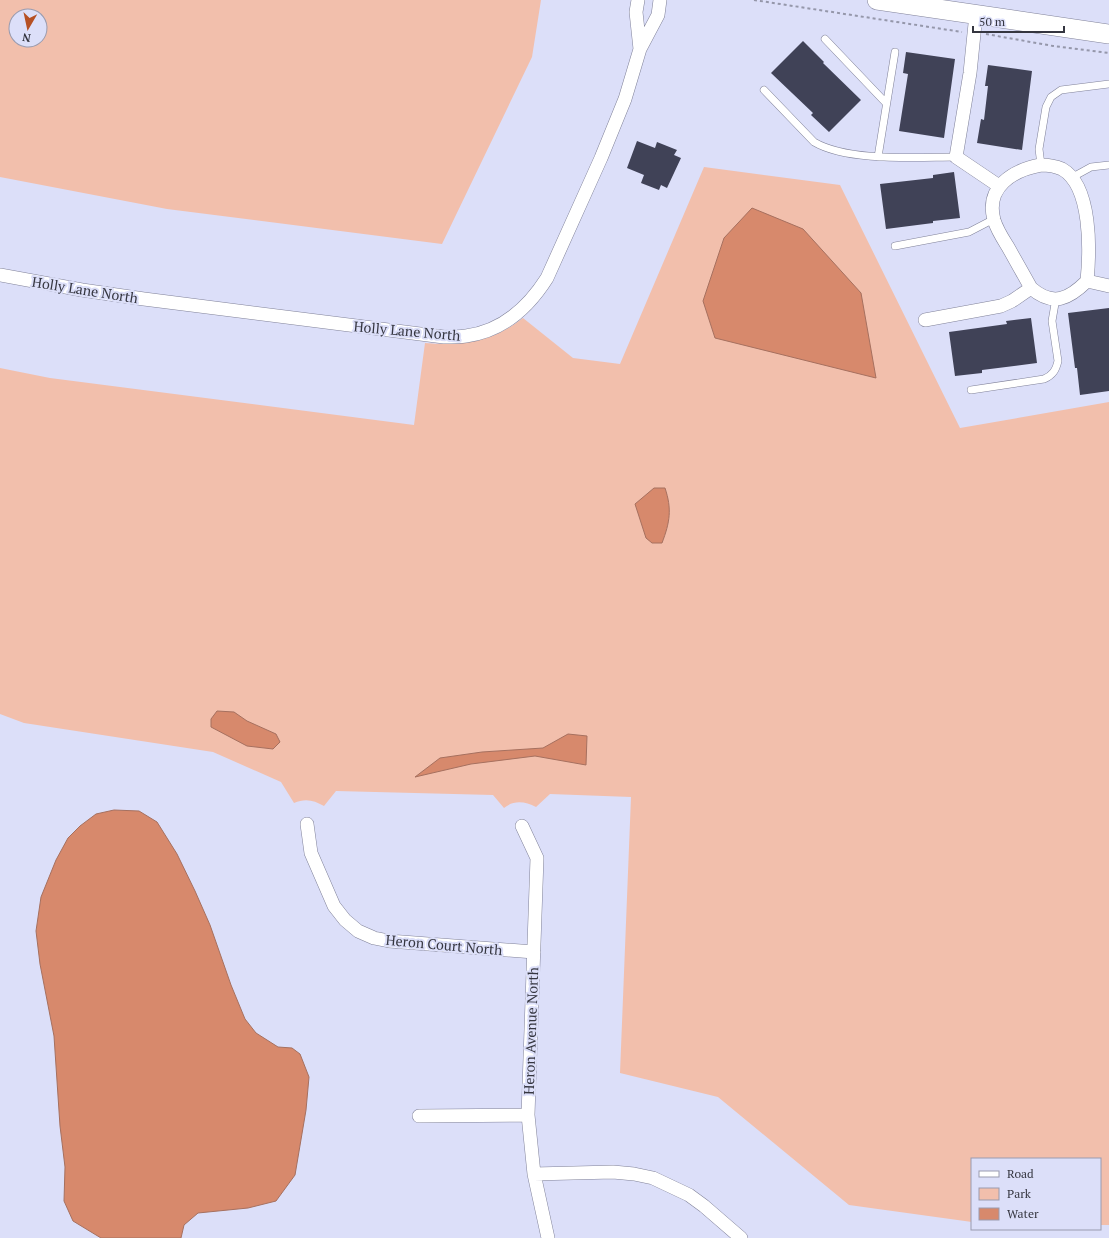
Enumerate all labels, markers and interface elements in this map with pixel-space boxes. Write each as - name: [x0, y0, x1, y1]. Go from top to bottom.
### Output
- north arrow: [8, 8, 48, 48]
- scale bar: [973, 8, 1064, 34]
- text: 50 m: [979, 14, 1006, 29]
- text: N: [21, 30, 32, 45]
- street label: Holly Lane North: [31, 272, 139, 307]
- street label: Holly Lane North: [353, 316, 461, 345]
- street label: Heron Court North: [385, 930, 503, 959]
- street label: Heron Avenue North: [519, 967, 542, 1095]
- legend: [971, 1158, 1101, 1230]
- text: Road: [1007, 1166, 1034, 1181]
- text: Park: [1007, 1186, 1032, 1201]
- text: Water: [1007, 1206, 1039, 1221]

